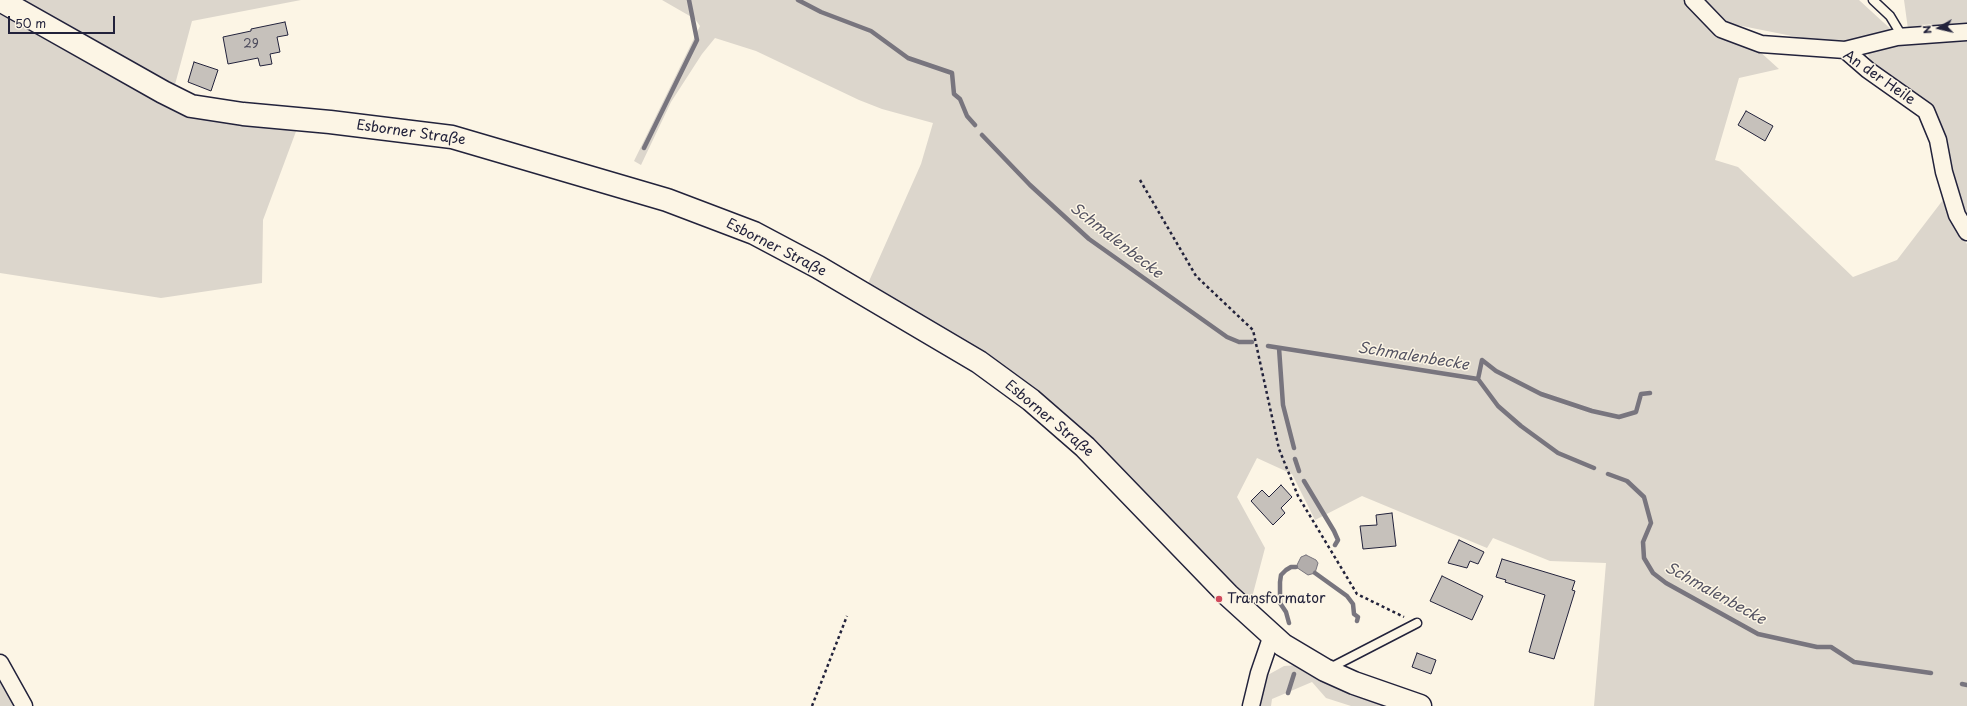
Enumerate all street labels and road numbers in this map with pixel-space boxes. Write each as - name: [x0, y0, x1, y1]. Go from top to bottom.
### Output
- street label: An der Heile: [1840, 47, 1918, 109]
- street label: Esborner Straße: [355, 117, 467, 149]
- street label: Esborner Straße: [723, 216, 829, 280]
- street label: Esborner Straße: [1001, 377, 1097, 461]

